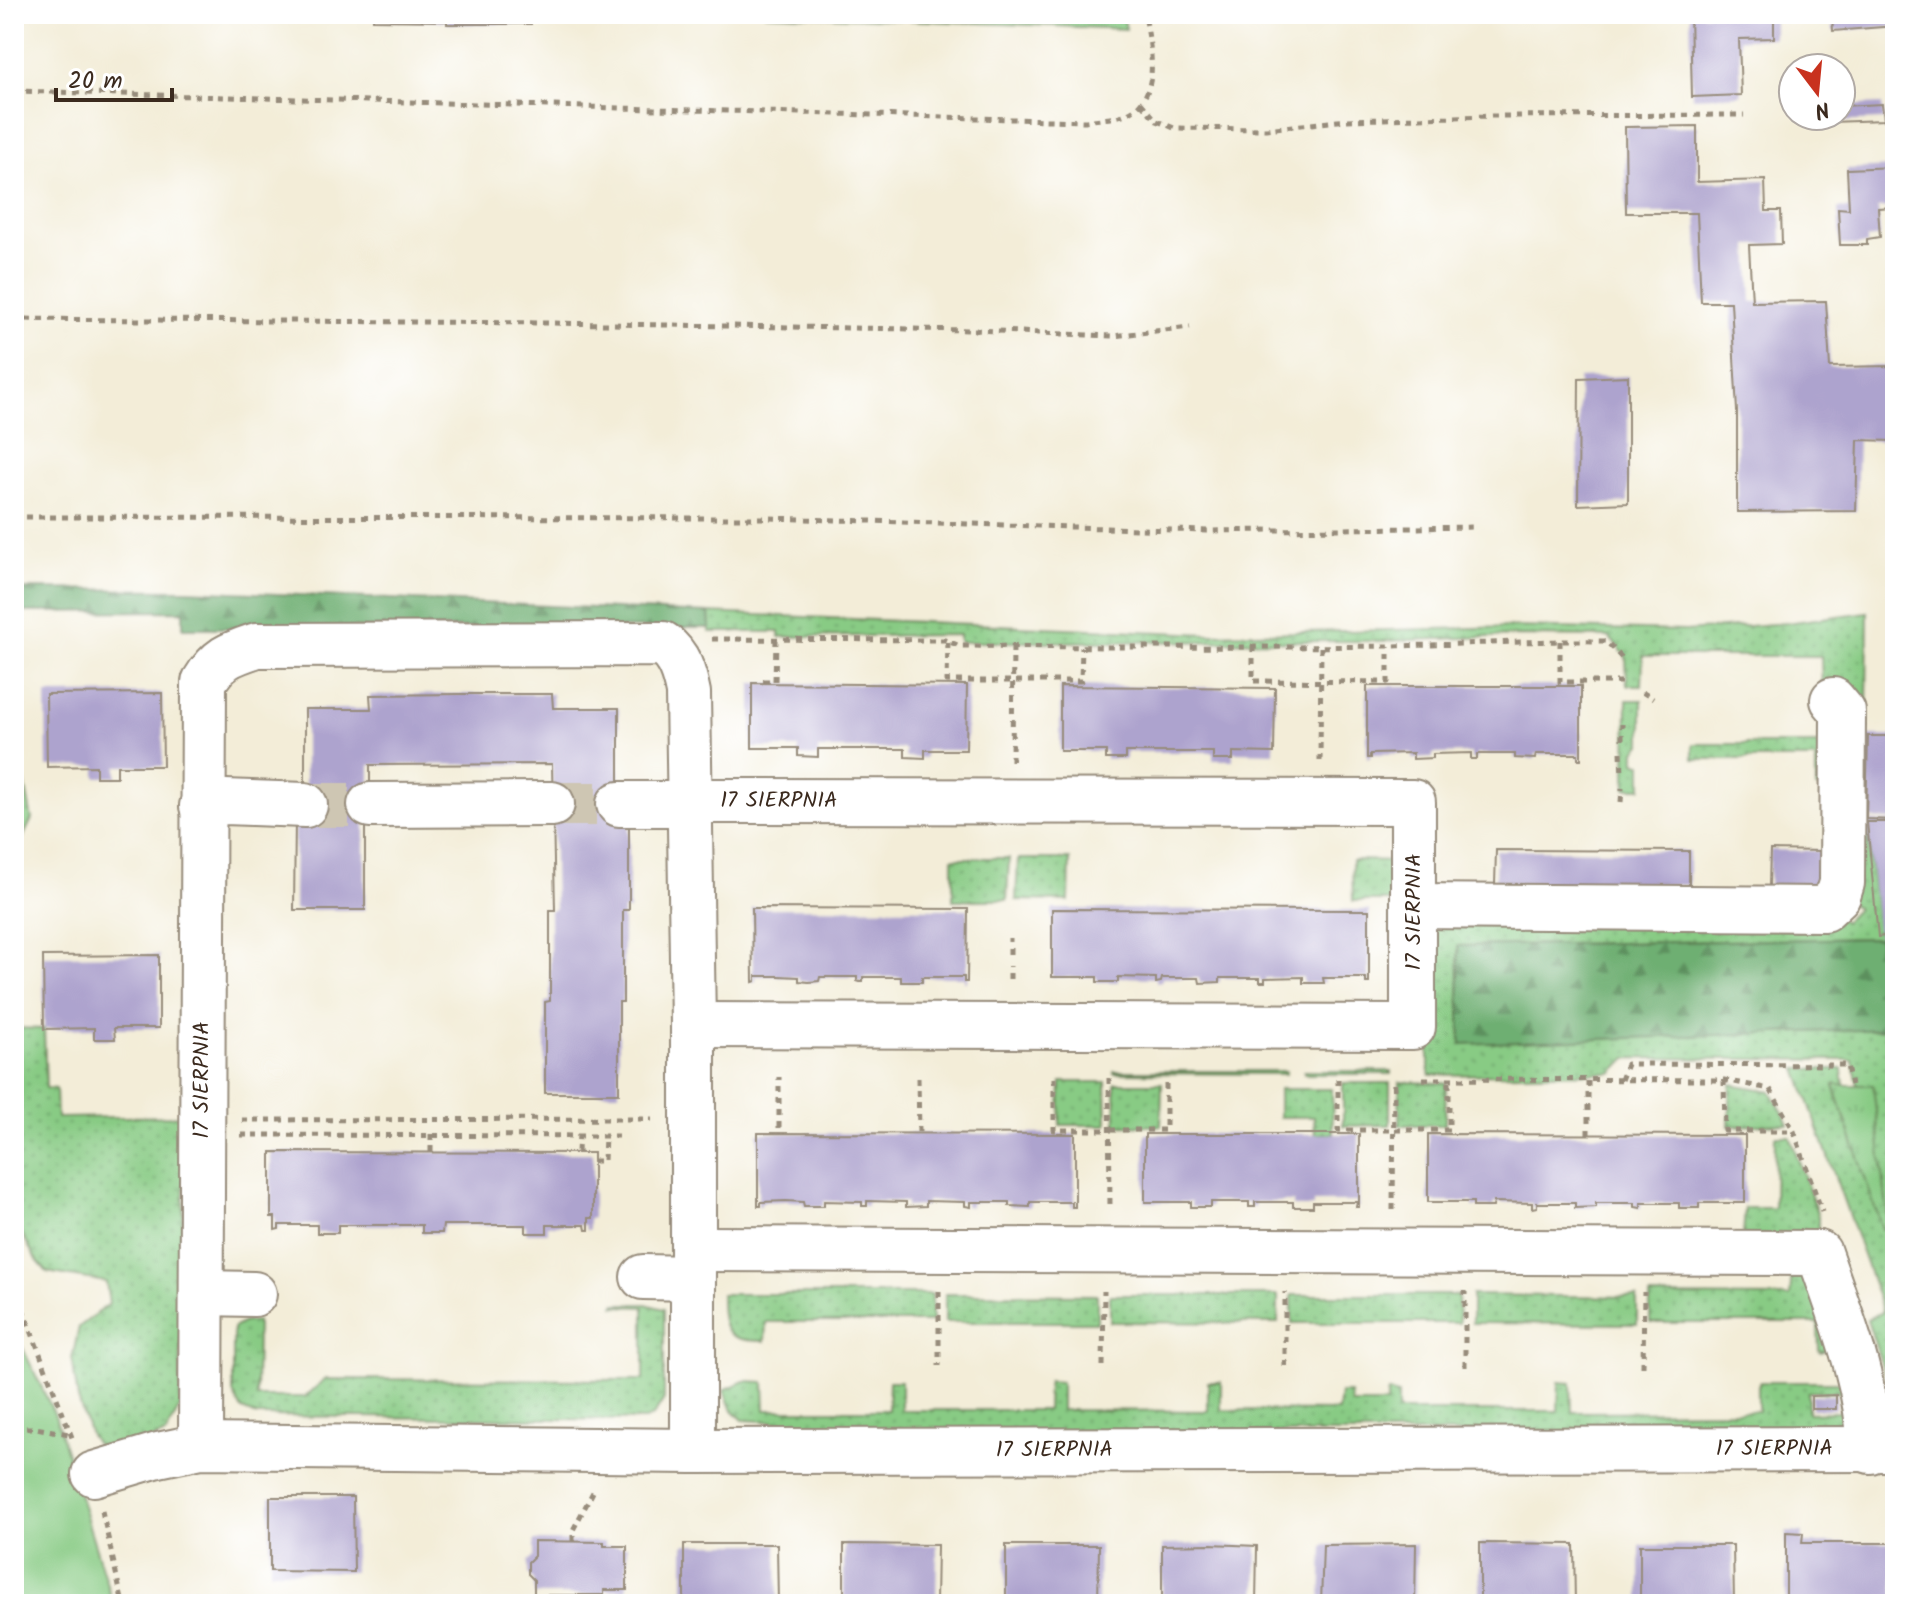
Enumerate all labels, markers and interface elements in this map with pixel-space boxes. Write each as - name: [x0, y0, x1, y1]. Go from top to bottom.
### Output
- scale bar: [56, 52, 172, 102]
- north arrow: [1777, 52, 1857, 132]
- text: 20 m: [68, 62, 123, 101]
- text: N: [1810, 90, 1833, 128]
- street label: 17 SIERPNIA: [720, 784, 837, 819]
- street label: 17 SIERPNIA: [1397, 853, 1432, 971]
- street label: 17 SIERPNIA: [185, 1021, 220, 1139]
- street label: 17 SIERPNIA: [1716, 1432, 1833, 1467]
- street label: 17 SIERPNIA: [996, 1433, 1113, 1468]

